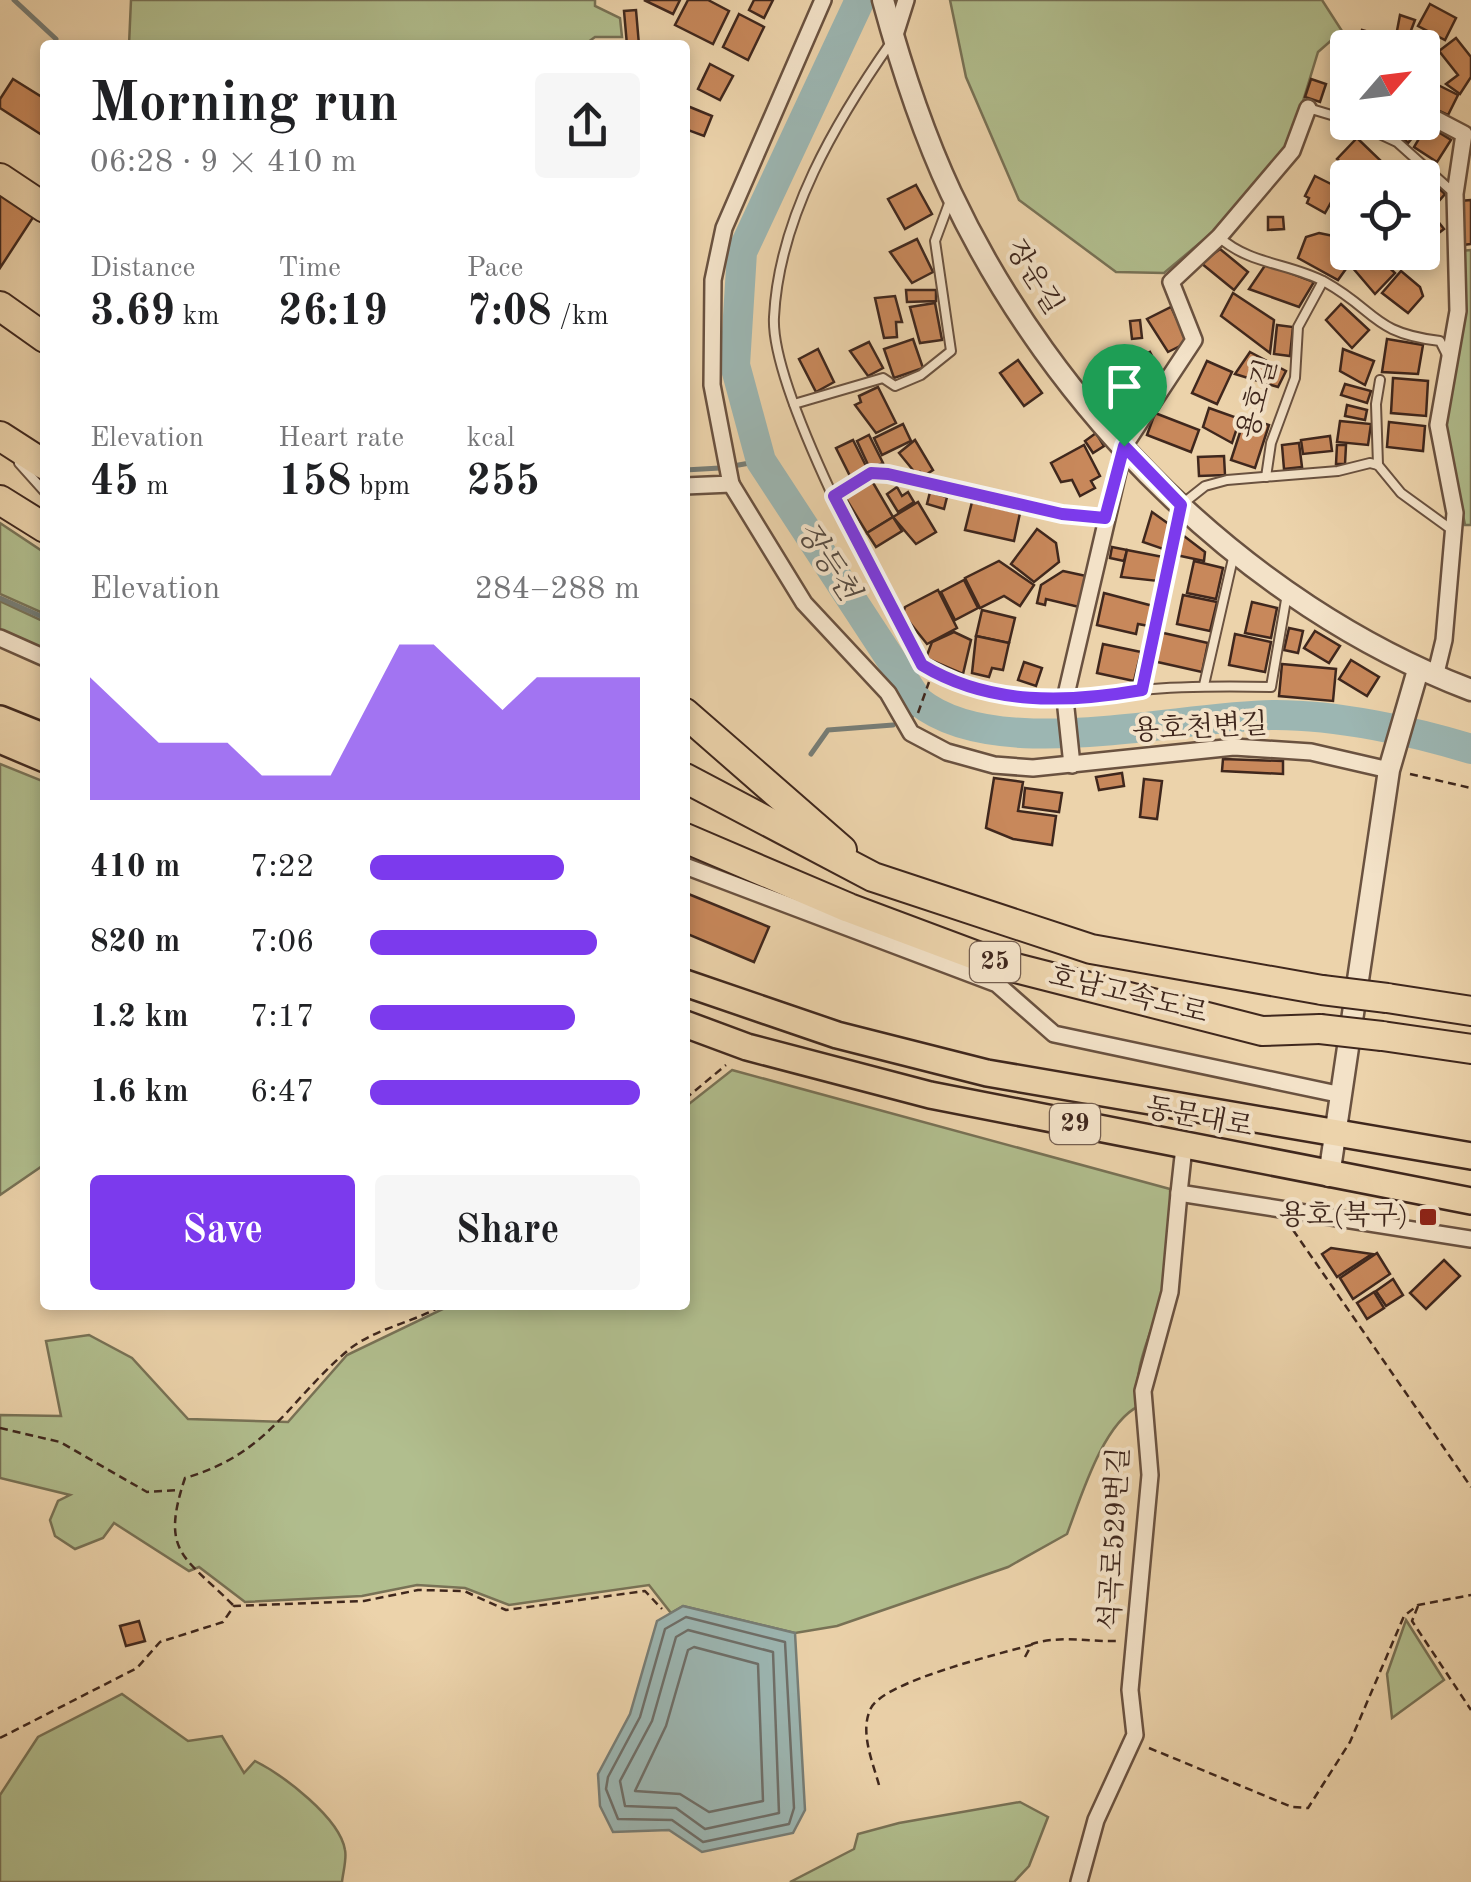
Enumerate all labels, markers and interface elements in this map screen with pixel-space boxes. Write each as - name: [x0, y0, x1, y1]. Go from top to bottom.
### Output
- north arrow: [1330, 30, 1440, 140]
- map controls: [1330, 30, 1440, 270]
- button: share: [535, 73, 640, 178]
- text: Morning run: [90, 78, 399, 133]
- text: 06:28 · 9 × 410 m: [90, 147, 357, 179]
- button: locate: [1330, 160, 1440, 270]
- street label: 장운길: [1000, 235, 1068, 320]
- text: Distance: [90, 255, 195, 283]
- text: Time: [278, 255, 341, 283]
- text: Pace: [467, 255, 523, 283]
- text: 3.69: [90, 292, 175, 334]
- text: 26:19: [278, 292, 388, 334]
- text: 7:08: [467, 292, 552, 334]
- text: km: [175, 303, 219, 331]
- text: /km: [552, 303, 609, 331]
- pin: [1082, 344, 1167, 447]
- street label: 용호길: [1233, 356, 1283, 442]
- icon: arrive: [1097, 359, 1152, 414]
- text: Elevation: [90, 425, 204, 453]
- text: Heart rate: [278, 425, 404, 453]
- text: kcal: [467, 425, 515, 453]
- text: 45: [90, 462, 139, 504]
- text: 158: [278, 462, 351, 504]
- text: 255: [467, 462, 540, 504]
- text: m: [139, 473, 169, 501]
- text: bpm: [351, 473, 410, 501]
- water label: 장등천: [791, 516, 867, 608]
- text: Elevation: [90, 574, 220, 606]
- text: 284–288 m: [474, 574, 640, 606]
- street label: 용호천변길: [1132, 709, 1268, 747]
- text: 410 m: [90, 852, 180, 884]
- text: 7:22: [250, 852, 315, 884]
- text: 820 m: [90, 927, 180, 959]
- text: 7:06: [250, 927, 315, 959]
- road number: 25: [970, 942, 1020, 982]
- street label: 호남고속도로: [1046, 960, 1211, 1029]
- text: 1.2 km: [90, 1002, 189, 1034]
- text: 7:17: [250, 1002, 315, 1034]
- text: 1.6 km: [90, 1077, 189, 1109]
- text: 6:47: [250, 1077, 315, 1109]
- street label: 동문대로: [1143, 1093, 1255, 1143]
- road number: 29: [1050, 1104, 1100, 1144]
- button: Save: [90, 1175, 355, 1290]
- button: Share: [375, 1175, 640, 1290]
- place label: 용호(북구): [1279, 1200, 1408, 1231]
- marker: 용호(북구): [1417, 1206, 1439, 1228]
- street label: 석곡로529번길: [1095, 1446, 1135, 1632]

